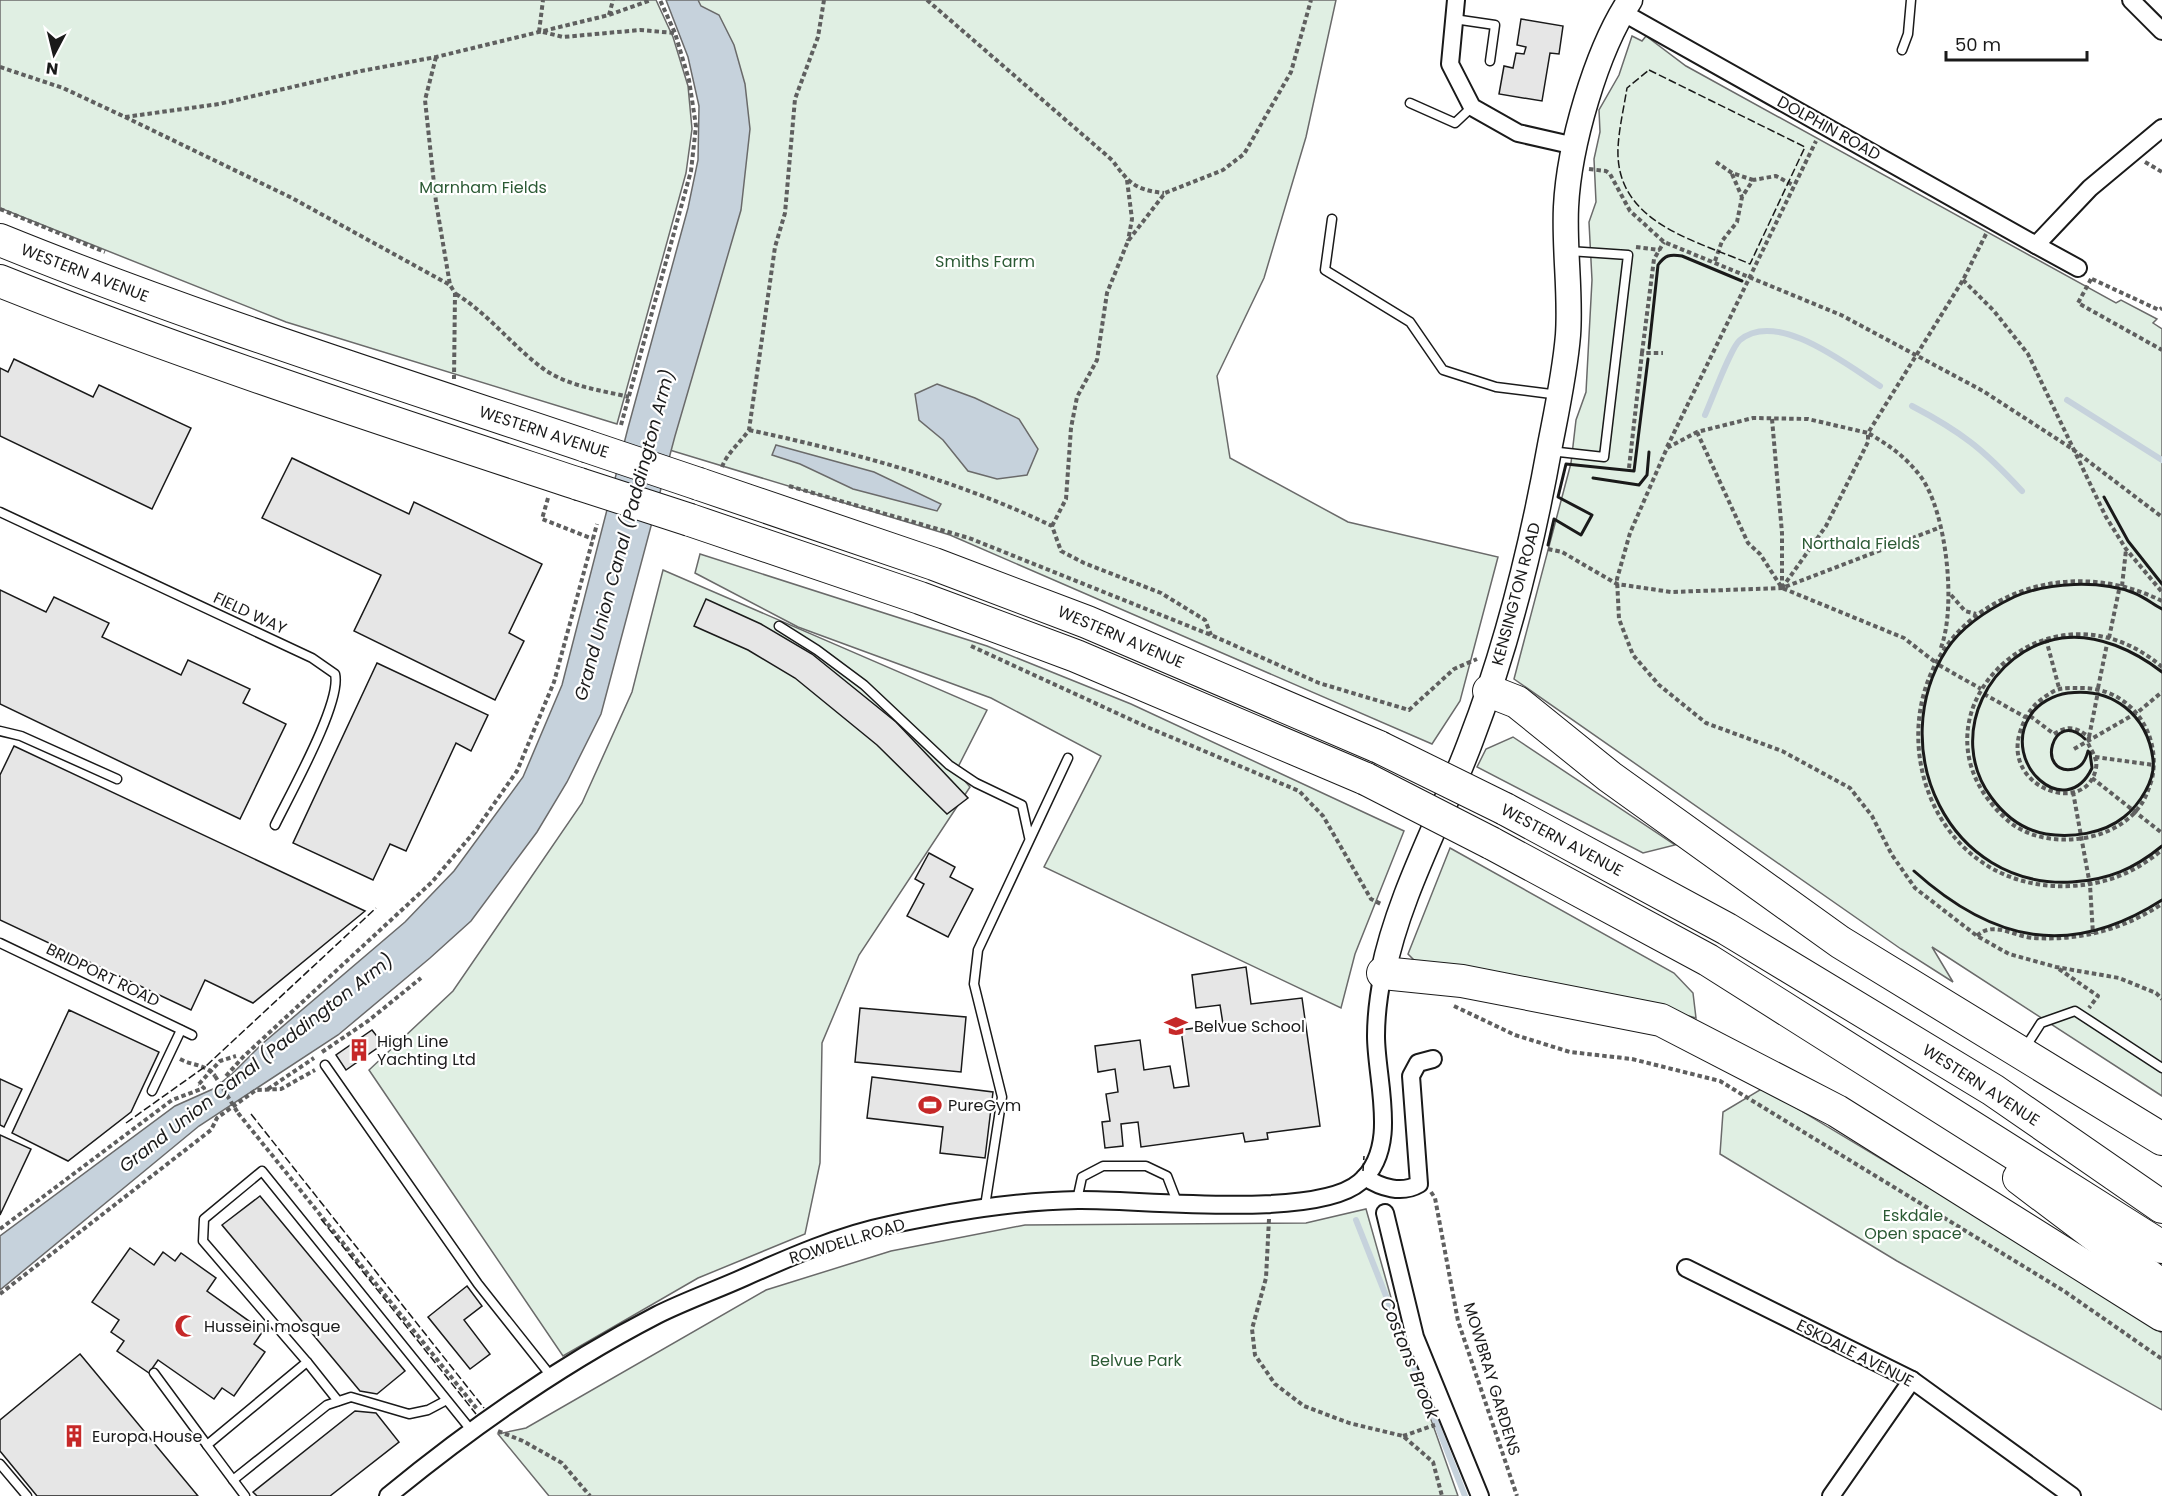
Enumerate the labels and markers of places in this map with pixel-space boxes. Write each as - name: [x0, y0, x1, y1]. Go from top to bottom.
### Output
- school or university icon: Belvue School: [1163, 1013, 1189, 1039]
- place label: Belvue School: [1194, 1015, 1305, 1038]
- place label: High Line Yachting Ltd: [377, 1030, 476, 1071]
- building icon: High Line Yachting Ltd: [346, 1037, 372, 1063]
- sports icon: PureGym: [917, 1092, 943, 1118]
- place label: PureGym: [948, 1094, 1021, 1117]
- mosque icon: Husseini mosque: [173, 1313, 199, 1339]
- place label: Husseini mosque: [204, 1315, 340, 1338]
- building icon: Europa House: [61, 1423, 87, 1449]
- place label: Europa House: [92, 1425, 202, 1448]

